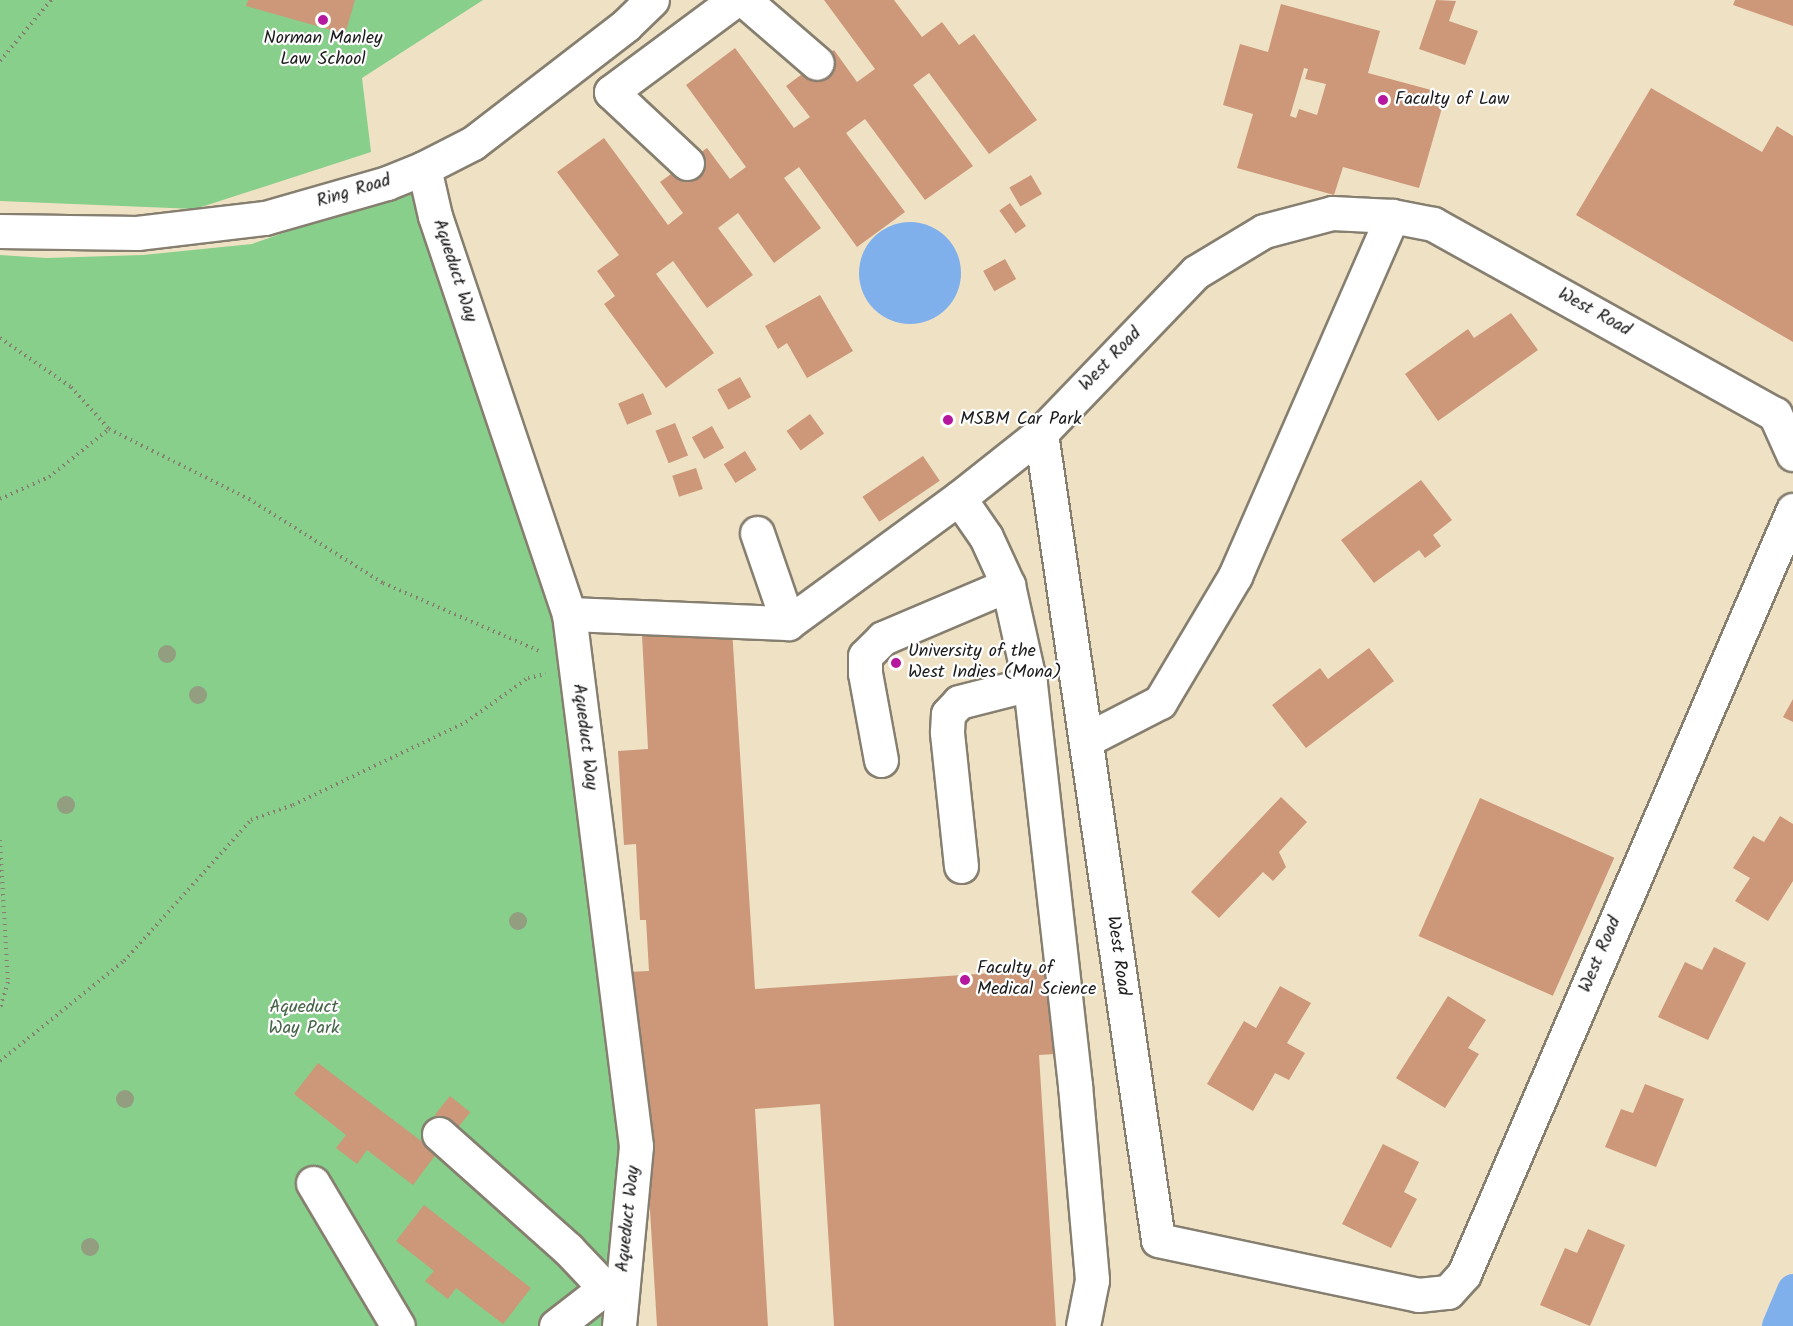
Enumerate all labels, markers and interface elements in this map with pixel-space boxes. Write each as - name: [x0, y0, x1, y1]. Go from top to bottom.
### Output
- marker: Norman Manley Law School: [316, 13, 330, 27]
- place label: Norman Manley Law School: [263, 29, 383, 72]
- place label: Faculty of Law: [1395, 89, 1509, 111]
- marker: Faculty of Law: [1376, 93, 1390, 107]
- street label: Ring Road: [314, 171, 394, 213]
- street label: Aqueduct Way: [427, 217, 481, 325]
- street label: West Road: [1554, 284, 1634, 342]
- street label: West Road: [1075, 324, 1147, 396]
- place label: MSBM Car Park: [960, 409, 1082, 431]
- marker: MSBM Car Park: [941, 413, 955, 427]
- place label: University of the West Indies (Mona): [908, 642, 1062, 684]
- marker: University of the West Indies (Mona): [889, 656, 903, 670]
- street label: Aqueduct Way: [567, 683, 601, 791]
- street label: West Road: [1575, 914, 1627, 996]
- street label: West Road: [1101, 915, 1133, 997]
- place label: Faculty of Medical Science: [977, 959, 1096, 1002]
- marker: Faculty of Medical Science: [958, 973, 972, 987]
- park label: Aqueduct Way Park: [269, 998, 339, 1040]
- street label: Aqueduct Way: [613, 1165, 645, 1273]

